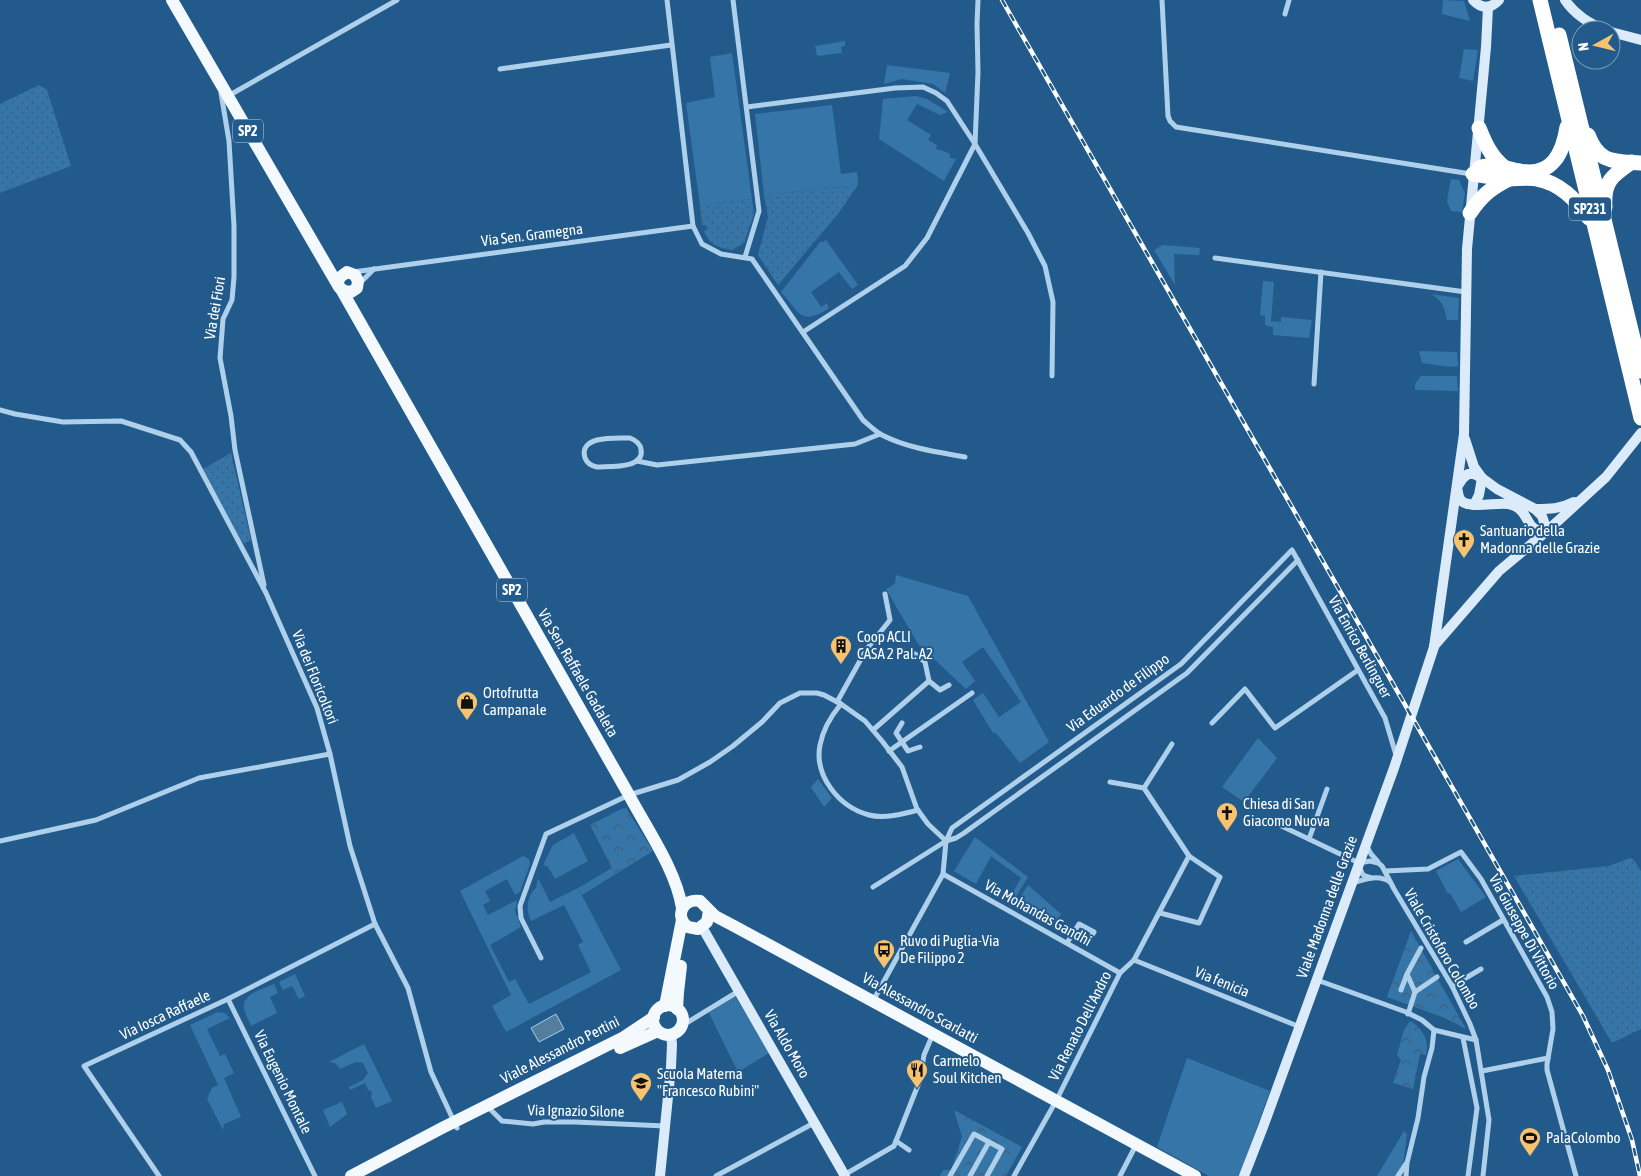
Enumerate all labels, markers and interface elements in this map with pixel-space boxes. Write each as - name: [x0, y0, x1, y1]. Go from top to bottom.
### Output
- north arrow: [1571, 20, 1621, 70]
- text: N: [1575, 42, 1592, 52]
- road number: SP2: [233, 120, 263, 142]
- road number: SP231: [1569, 198, 1611, 220]
- street label: Via Sen. Gramegna: [480, 220, 584, 249]
- street label: Via dei Fiori: [201, 275, 228, 341]
- place label: Santuario della Madonna delle Grazie: [1480, 522, 1600, 556]
- church icon: Santuario della Madonna delle Grazie: [1452, 528, 1476, 559]
- road number: SP2: [497, 578, 527, 602]
- street label: Via Enrico Berlinguer: [1325, 593, 1396, 701]
- street label: Via Sen. Raffaele Gadaleta: [535, 606, 622, 740]
- street label: Via dei Floricoltori: [289, 627, 342, 726]
- place label: Coop ACLI CASA 2 Pal. A2: [857, 628, 933, 662]
- building icon: Coop ACLI CASA 2 Pal. A2: [829, 634, 853, 665]
- street label: Via Eduardo de Filippo: [1063, 650, 1172, 735]
- place label: Ortofrutta Campanale: [483, 684, 547, 718]
- shop icon: Ortofrutta Campanale: [455, 690, 479, 721]
- place label: Chiesa di San Giacomo Nuova: [1243, 795, 1330, 829]
- church icon: Chiesa di San Giacomo Nuova: [1215, 801, 1239, 832]
- street label: Viale Madonna delle Grazie: [1293, 833, 1360, 980]
- street label: Via Giuseppe Di Vittorio: [1486, 871, 1563, 992]
- street label: Via Mohandas Gandhi: [982, 876, 1095, 949]
- street label: Viale Cristoforo Colombo: [1401, 886, 1484, 1012]
- place label: Ruvo di Puglia-Via De Filippo 2: [900, 932, 999, 966]
- bus stop icon: Ruvo di Puglia-Via De Filippo 2: [872, 938, 896, 969]
- street label: Via fenicia: [1192, 963, 1252, 1000]
- street label: Via Renato Dell'Andro: [1045, 968, 1114, 1083]
- street label: Via Alessandro Scarlatti: [859, 969, 981, 1046]
- street label: Via Iosca Raffaele: [117, 986, 213, 1043]
- street label: Via Aldo Moro: [761, 1007, 814, 1081]
- street label: Viale Alessandro Pertini: [498, 1012, 622, 1087]
- street label: Via Eugenio Montale: [251, 1027, 316, 1136]
- place label: Carmelo Soul Kitchen: [933, 1052, 1002, 1086]
- restaurant icon: Carmelo Soul Kitchen: [905, 1058, 929, 1089]
- place label: Scuola Materna "Francesco Rubini": [657, 1065, 759, 1099]
- school or university icon: Scuola Materna "Francesco Rubini": [629, 1071, 653, 1102]
- street label: Via Ignazio Silone: [527, 1101, 625, 1120]
- sports icon: PalaColombo: [1518, 1126, 1542, 1157]
- place label: PalaColombo: [1546, 1129, 1621, 1146]

